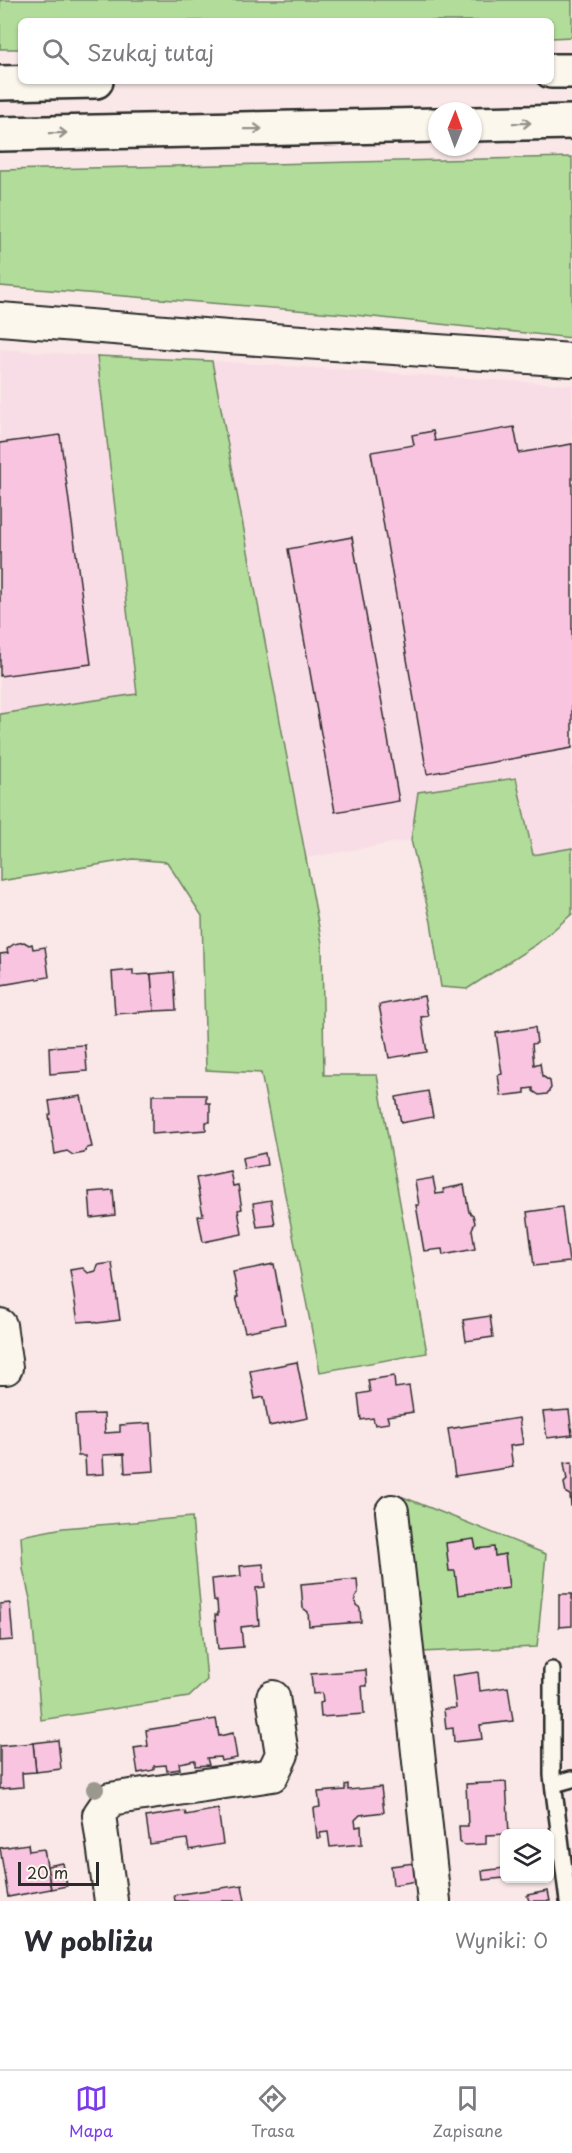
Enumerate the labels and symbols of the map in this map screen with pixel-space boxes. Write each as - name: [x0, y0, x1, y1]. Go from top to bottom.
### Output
- north arrow: [428, 102, 482, 156]
- one-way arrow: [512, 117, 532, 129]
- one-way arrow: [243, 123, 263, 135]
- one-way arrow: [48, 127, 68, 139]
- scale bar: [18, 1859, 99, 1886]

